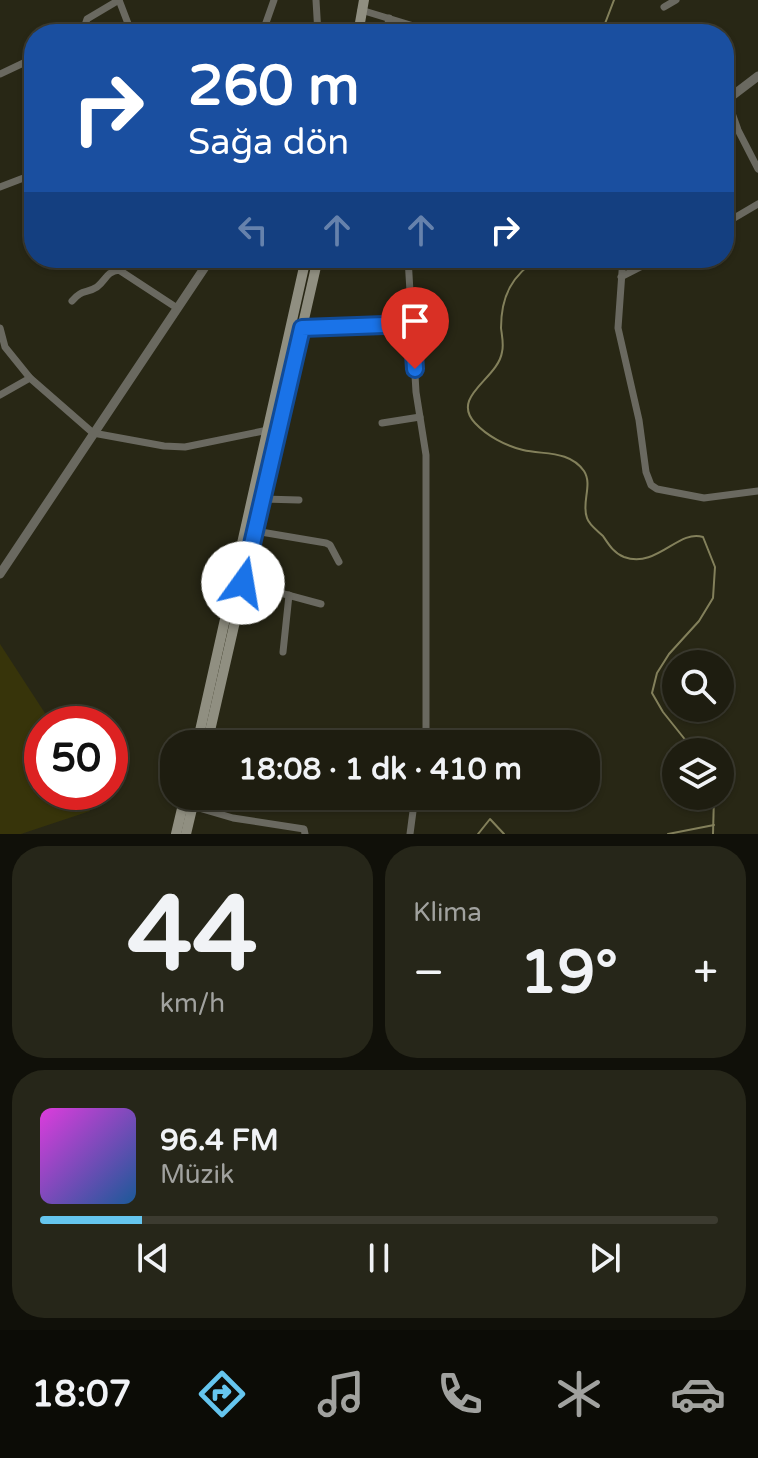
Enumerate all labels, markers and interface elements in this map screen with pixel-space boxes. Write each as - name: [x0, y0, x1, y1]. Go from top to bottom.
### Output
- text: 260 m: [188, 53, 359, 120]
- icon: right: [56, 56, 160, 160]
- text: Sağa dön: [188, 121, 349, 164]
- icon: left: [231, 208, 275, 252]
- icon: ahead: [315, 208, 359, 252]
- icon: ahead: [399, 208, 443, 252]
- icon: right: [483, 208, 527, 252]
- pin: [381, 287, 449, 369]
- icon: arrive: [393, 299, 437, 343]
- position arrow: [201, 541, 285, 625]
- map controls: [662, 650, 734, 810]
- button: search: [662, 650, 734, 722]
- speed limit sign: 50: [24, 706, 128, 810]
- button: layers: [662, 738, 734, 810]
- text: 18:08 · 1 dk · 410 m: [238, 751, 522, 788]
- text: 44: [127, 873, 258, 998]
- text: Klima: [413, 897, 482, 928]
- text: 19°: [520, 937, 618, 1009]
- text: −: [413, 947, 444, 1000]
- text: +: [693, 947, 718, 1000]
- text: km/h: [160, 988, 225, 1019]
- text: 96.4 FM: [160, 1122, 279, 1159]
- text: Müzik: [160, 1159, 234, 1190]
- icon: previous: [131, 1236, 175, 1280]
- icon: pause: [357, 1236, 401, 1280]
- icon: next: [583, 1236, 627, 1280]
- icon: directions: [194, 1366, 250, 1422]
- icon: music: [313, 1366, 369, 1422]
- icon: phone: [432, 1366, 488, 1422]
- icon: climate: [551, 1366, 607, 1422]
- icon: car: [670, 1366, 726, 1422]
- text: 18:07: [32, 1373, 131, 1416]

